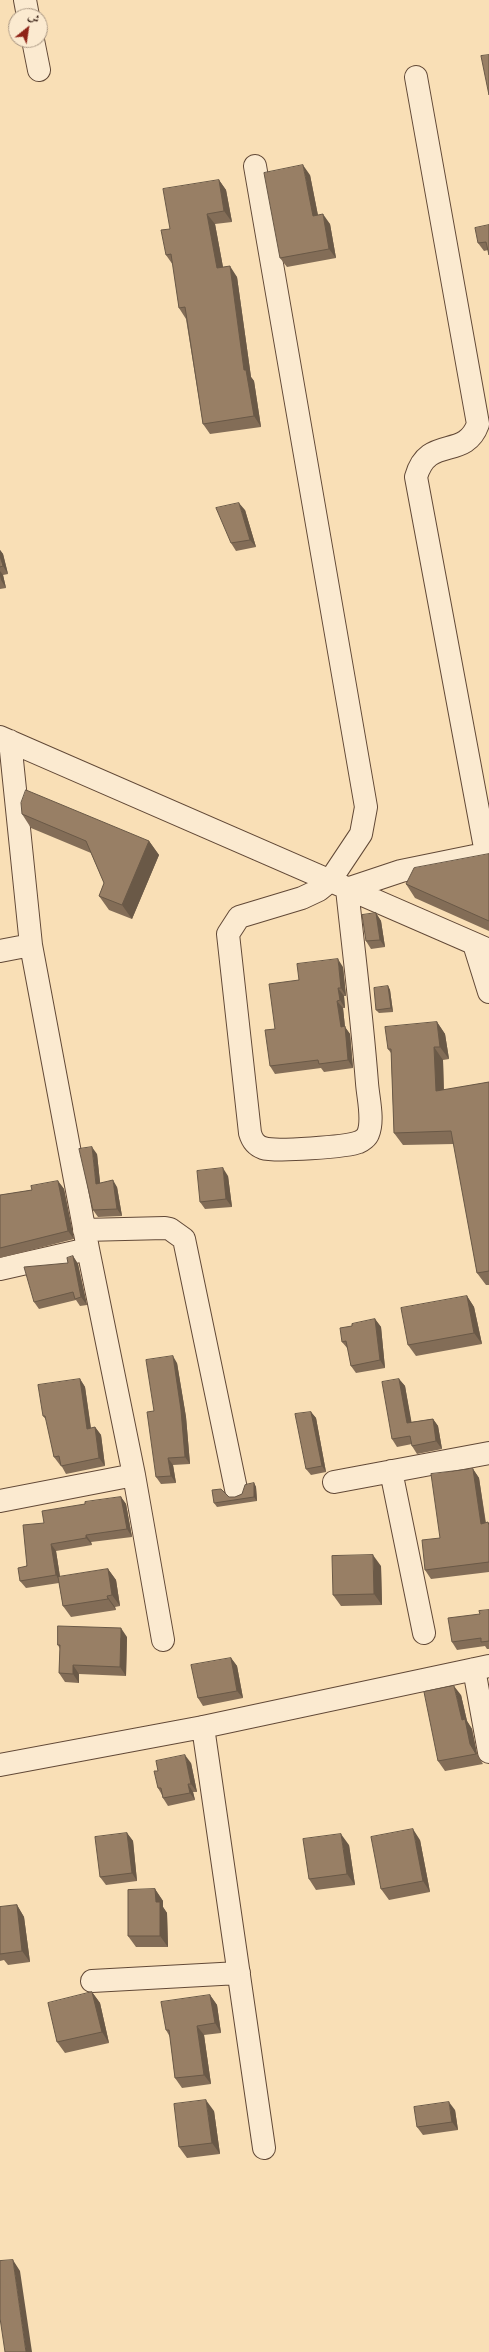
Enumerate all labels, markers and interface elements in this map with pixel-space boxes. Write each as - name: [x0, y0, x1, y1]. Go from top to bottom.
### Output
- north arrow: [8, 8, 48, 48]
- text: ش: [25, 9, 42, 28]

